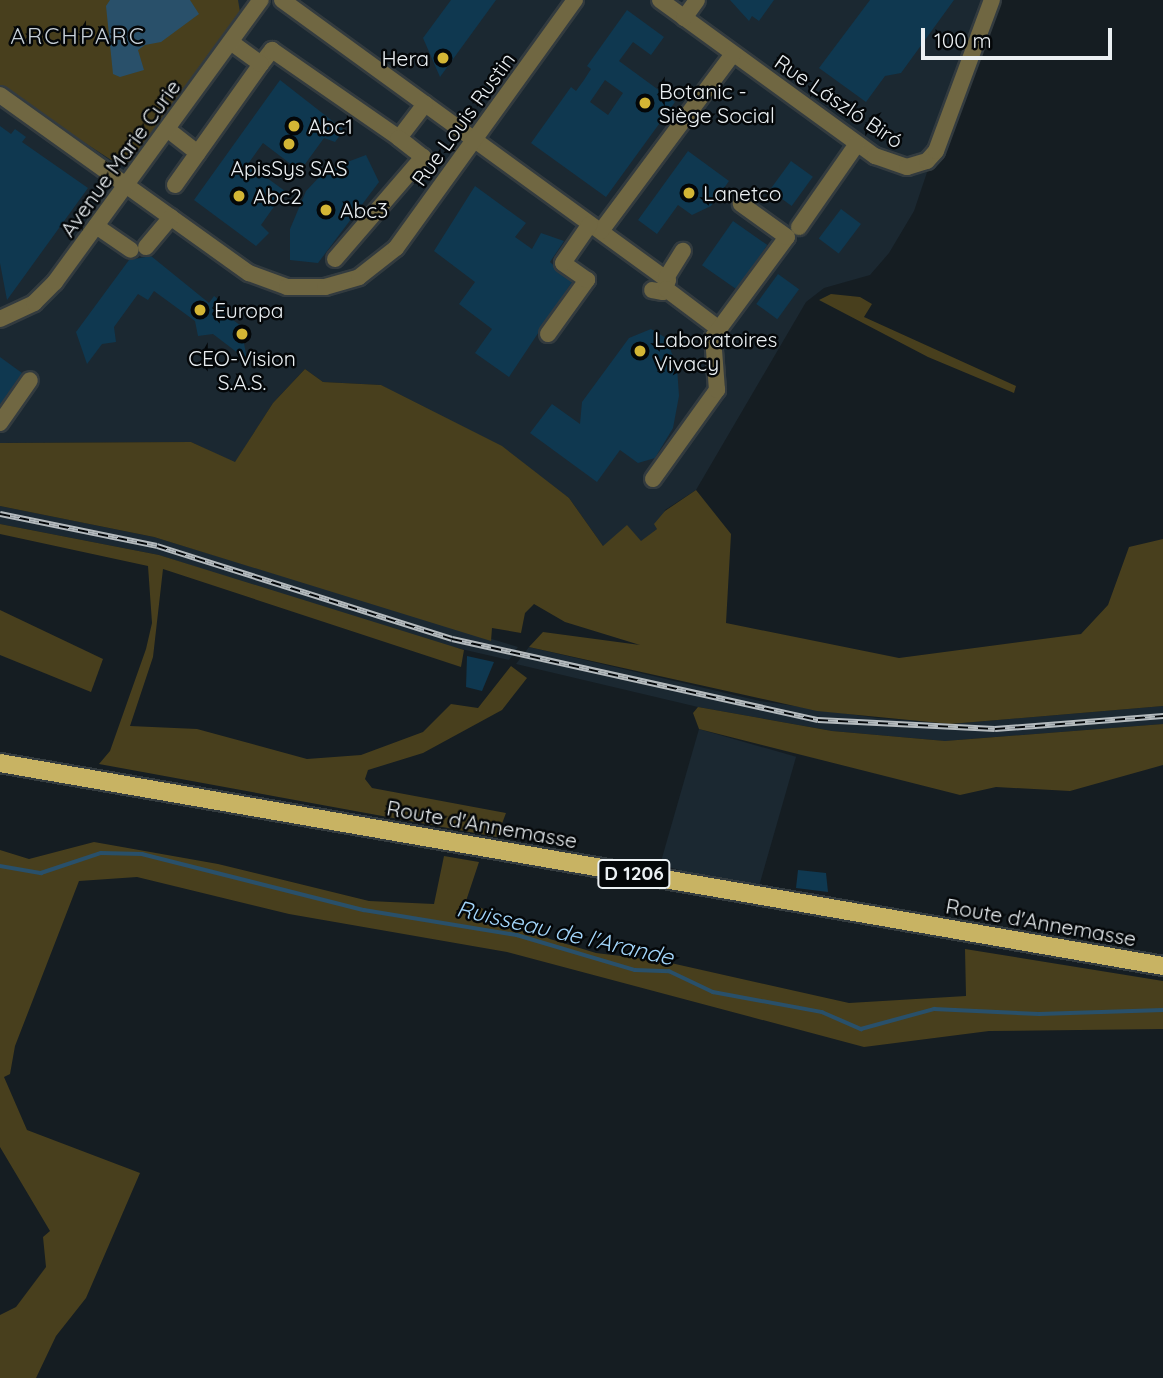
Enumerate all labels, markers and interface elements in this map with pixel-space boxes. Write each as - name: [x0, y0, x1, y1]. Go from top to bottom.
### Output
- scale bar: [925, 14, 1116, 58]
- district label: ARCHPARC: [11, 22, 145, 50]
- text: 100 m: [934, 27, 992, 53]
- place label: Hera: [381, 45, 429, 71]
- street label: Rue Louis Rustin: [406, 47, 520, 191]
- street label: Rue László Biró: [770, 49, 908, 153]
- marker: Hera: [435, 50, 451, 66]
- street label: Avenue Marie Curie: [55, 75, 185, 241]
- place label: Botanic - Siège Social: [659, 78, 775, 128]
- marker: Botanic - Siège Social: [637, 95, 653, 111]
- place label: Abc1: [308, 113, 353, 139]
- marker: Abc1: [286, 118, 302, 134]
- marker: ApisSys SAS: [281, 136, 297, 152]
- place label: ApisSys SAS: [231, 155, 347, 181]
- place label: Lanetco: [703, 180, 781, 206]
- place label: Abc2: [253, 183, 302, 209]
- marker: Lanetco: [681, 185, 697, 201]
- marker: Abc2: [231, 188, 247, 204]
- place label: Abc3: [340, 197, 388, 223]
- marker: Abc3: [318, 202, 334, 218]
- place label: Europa: [214, 297, 283, 323]
- marker: Europa: [192, 302, 208, 318]
- marker: CEO-Vision S.A.S.: [234, 326, 250, 342]
- place label: Laboratoires Vivacy: [654, 326, 777, 376]
- marker: Laboratoires Vivacy: [632, 343, 648, 359]
- place label: CEO-Vision S.A.S.: [188, 345, 296, 395]
- street label: Route d'Annemasse: [385, 795, 579, 853]
- road number: D 1206: [597, 859, 671, 890]
- street label: Route d'Annemasse: [944, 893, 1138, 951]
- water label: Ruisseau de l'Arande: [454, 895, 676, 971]

